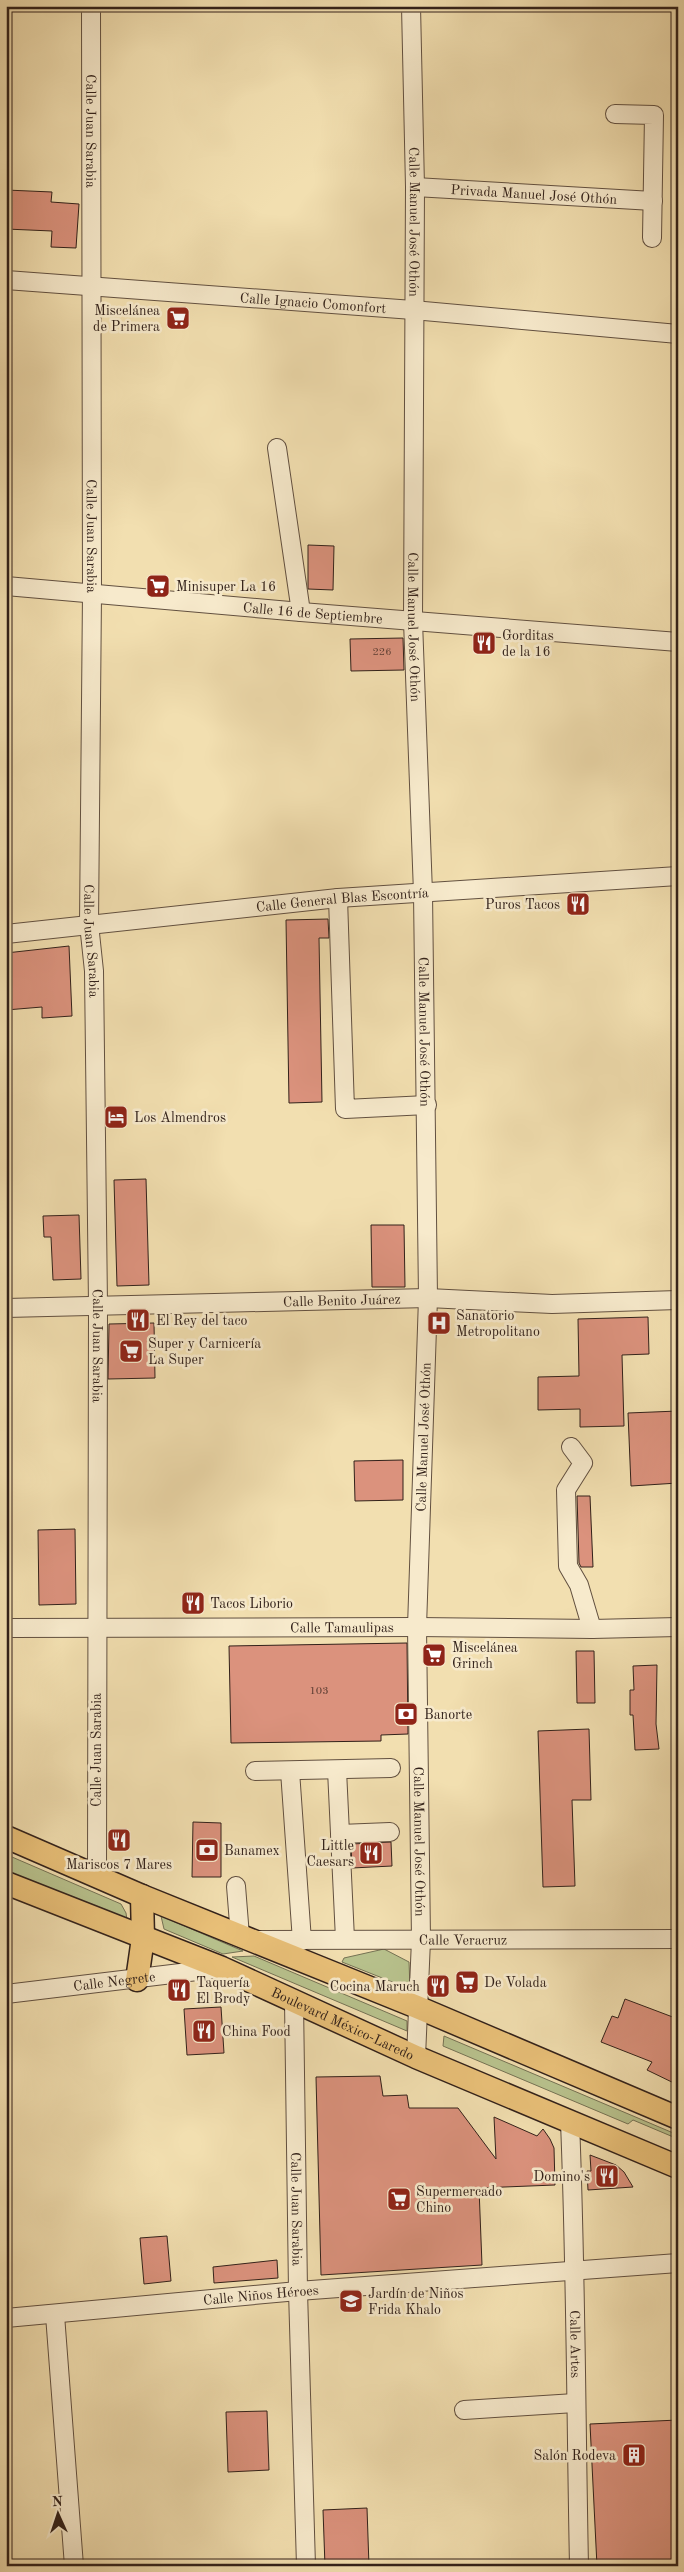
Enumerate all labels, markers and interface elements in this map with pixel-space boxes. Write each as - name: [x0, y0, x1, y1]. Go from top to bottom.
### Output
- street label: Calle Juan Sarabia: [83, 74, 97, 188]
- street label: Calle Manuel José Othón: [406, 147, 421, 297]
- street label: Privada Manuel José Othón: [450, 183, 618, 207]
- street label: Calle Ignacio Comonfort: [239, 291, 387, 316]
- place label: Miscelánea de Primera: [93, 304, 160, 334]
- supermarket icon: Miscelánea de Primera: [165, 305, 191, 331]
- street label: Calle Juan Sarabia: [84, 479, 98, 593]
- street label: Calle Manuel José Othón: [405, 552, 422, 703]
- supermarket icon: Minisuper La 16: [145, 573, 171, 599]
- place label: Minisuper La 16: [176, 580, 276, 594]
- street label: Calle 16 de Septiembre: [242, 601, 383, 626]
- place label: Gorditas de la 16: [502, 629, 554, 659]
- restaurant icon: Gorditas de la 16: [471, 630, 497, 656]
- house number: 226: [372, 647, 392, 658]
- street label: Calle Juan Sarabia: [81, 884, 100, 998]
- street label: Calle General Blas Escontría: [255, 886, 429, 915]
- restaurant icon: Puros Tacos: [565, 891, 591, 917]
- place label: Puros Tacos: [485, 898, 560, 912]
- street label: Calle Manuel José Othón: [416, 957, 432, 1107]
- hotel icon: Los Almendros: [103, 1104, 129, 1130]
- place label: Los Almendros: [134, 1111, 226, 1125]
- street label: Calle Juan Sarabia: [90, 1289, 104, 1403]
- street label: Calle Benito Juárez: [283, 1293, 401, 1309]
- restaurant icon: El Rey del taco: [125, 1307, 151, 1333]
- place label: Sanatorio Metropolitano: [456, 1309, 540, 1339]
- hospital icon: Sanatorio Metropolitano: [426, 1310, 452, 1336]
- place label: El Rey del taco: [156, 1314, 248, 1328]
- place label: Super y Carnicería La Super: [148, 1337, 261, 1367]
- supermarket icon: Super y Carnicería La Super: [118, 1338, 144, 1364]
- street label: Calle Manuel José Othón: [414, 1362, 434, 1512]
- restaurant icon: Tacos Liborio: [180, 1590, 206, 1616]
- place label: Tacos Liborio: [210, 1597, 293, 1611]
- street label: Calle Tamaulipas: [290, 1621, 394, 1635]
- place label: Miscelánea Grinch: [452, 1641, 518, 1671]
- supermarket icon: Miscelánea Grinch: [421, 1642, 447, 1668]
- house number: 103: [309, 1686, 329, 1697]
- street label: Calle Juan Sarabia: [90, 1693, 104, 1807]
- bank icon: Banorte: [393, 1701, 419, 1727]
- place label: Banorte: [424, 1708, 472, 1722]
- street label: Calle Manuel José Othón: [411, 1766, 427, 1917]
- restaurant icon: Mariscos 7 Mares: [106, 1827, 132, 1853]
- bank icon: Banamex: [194, 1837, 220, 1863]
- place label: Little Caesars: [306, 1839, 354, 1869]
- restaurant icon: Little Caesars: [358, 1840, 384, 1866]
- place label: Banamex: [224, 1844, 280, 1858]
- place label: Mariscos 7 Mares: [66, 1858, 172, 1872]
- street label: Calle Veracruz: [419, 1933, 507, 1948]
- supermarket icon: De Volada: [454, 1969, 480, 1995]
- street label: Calle Negrete: [72, 1970, 156, 1994]
- restaurant icon: Cocina Maruch: [425, 1973, 451, 1999]
- place label: Taquería El Brody: [196, 1976, 251, 2006]
- place label: De Volada: [484, 1976, 547, 1990]
- restaurant icon: Taquería El Brody: [166, 1977, 192, 2003]
- place label: Cocina Maruch: [330, 1980, 420, 1994]
- street label: Boulevard México-Laredo: [269, 1986, 416, 2063]
- restaurant icon: China Food: [191, 2018, 217, 2044]
- place label: China Food: [222, 2025, 291, 2039]
- street label: Calle Juan Sarabia: [288, 2152, 304, 2266]
- restaurant icon: Domino's: [594, 2163, 620, 2189]
- place label: Domino's: [533, 2170, 590, 2184]
- place label: Supermercado Chino: [416, 2185, 502, 2215]
- supermarket icon: Supermercado Chino: [386, 2186, 412, 2212]
- street label: Calle Niños Héroes: [203, 2283, 319, 2308]
- place label: Jardín de Niños Frida Khalo: [368, 2287, 464, 2317]
- school or university icon: Jardín de Niños Frida Khalo: [338, 2288, 364, 2314]
- street label: Calle Artes: [567, 2310, 582, 2378]
- building icon: Salón Rodeva: [621, 2442, 647, 2468]
- place label: Salón Rodeva: [534, 2449, 616, 2463]
- north arrow: [32, 2490, 82, 2540]
- text: N: [52, 2495, 63, 2509]

